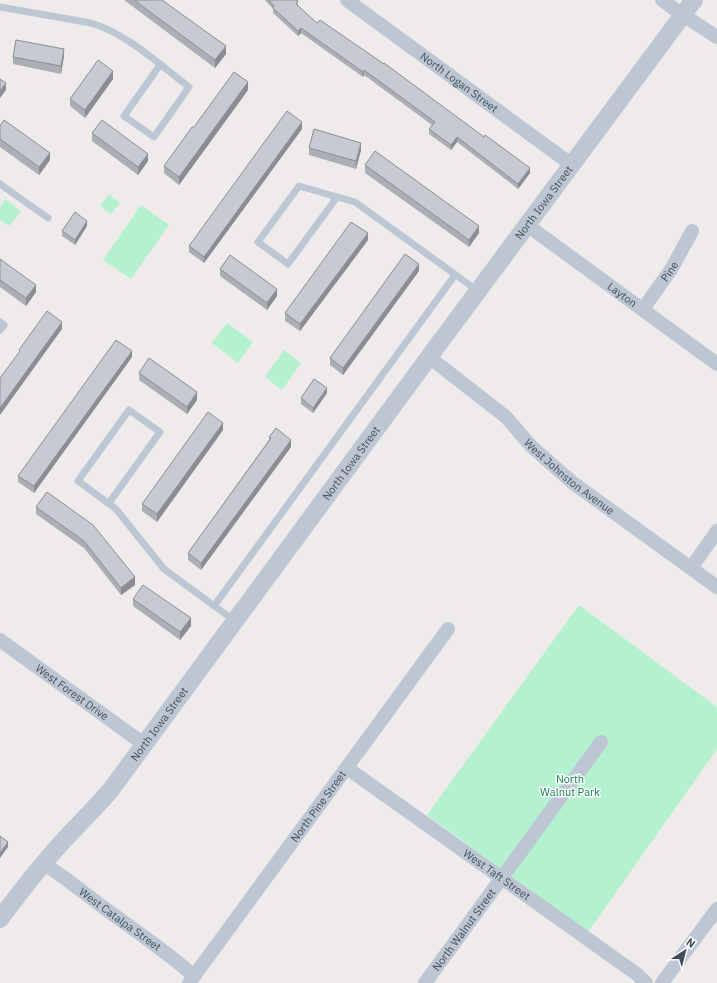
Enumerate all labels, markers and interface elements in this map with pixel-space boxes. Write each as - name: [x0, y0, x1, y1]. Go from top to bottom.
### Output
- street label: North Logan Street: [417, 49, 501, 115]
- street label: North Iowa Street: [512, 163, 576, 242]
- street label: Pine: [658, 259, 681, 284]
- street label: Layton: [605, 279, 640, 310]
- street label: North Iowa Street: [319, 423, 383, 503]
- street label: West Johnston Avenue: [521, 436, 617, 518]
- street label: West Forest Drive: [33, 661, 111, 723]
- street label: North Iowa Street: [127, 684, 191, 764]
- street label: North Pine Street: [287, 768, 349, 845]
- park label: North Walnut Park: [540, 772, 600, 799]
- street label: West Taft Street: [461, 846, 533, 903]
- street label: West Catalpa Street: [77, 885, 164, 954]
- street label: North Walnut Street: [429, 886, 499, 974]
- north arrow: [665, 931, 705, 971]
- text: N: [684, 935, 698, 951]

